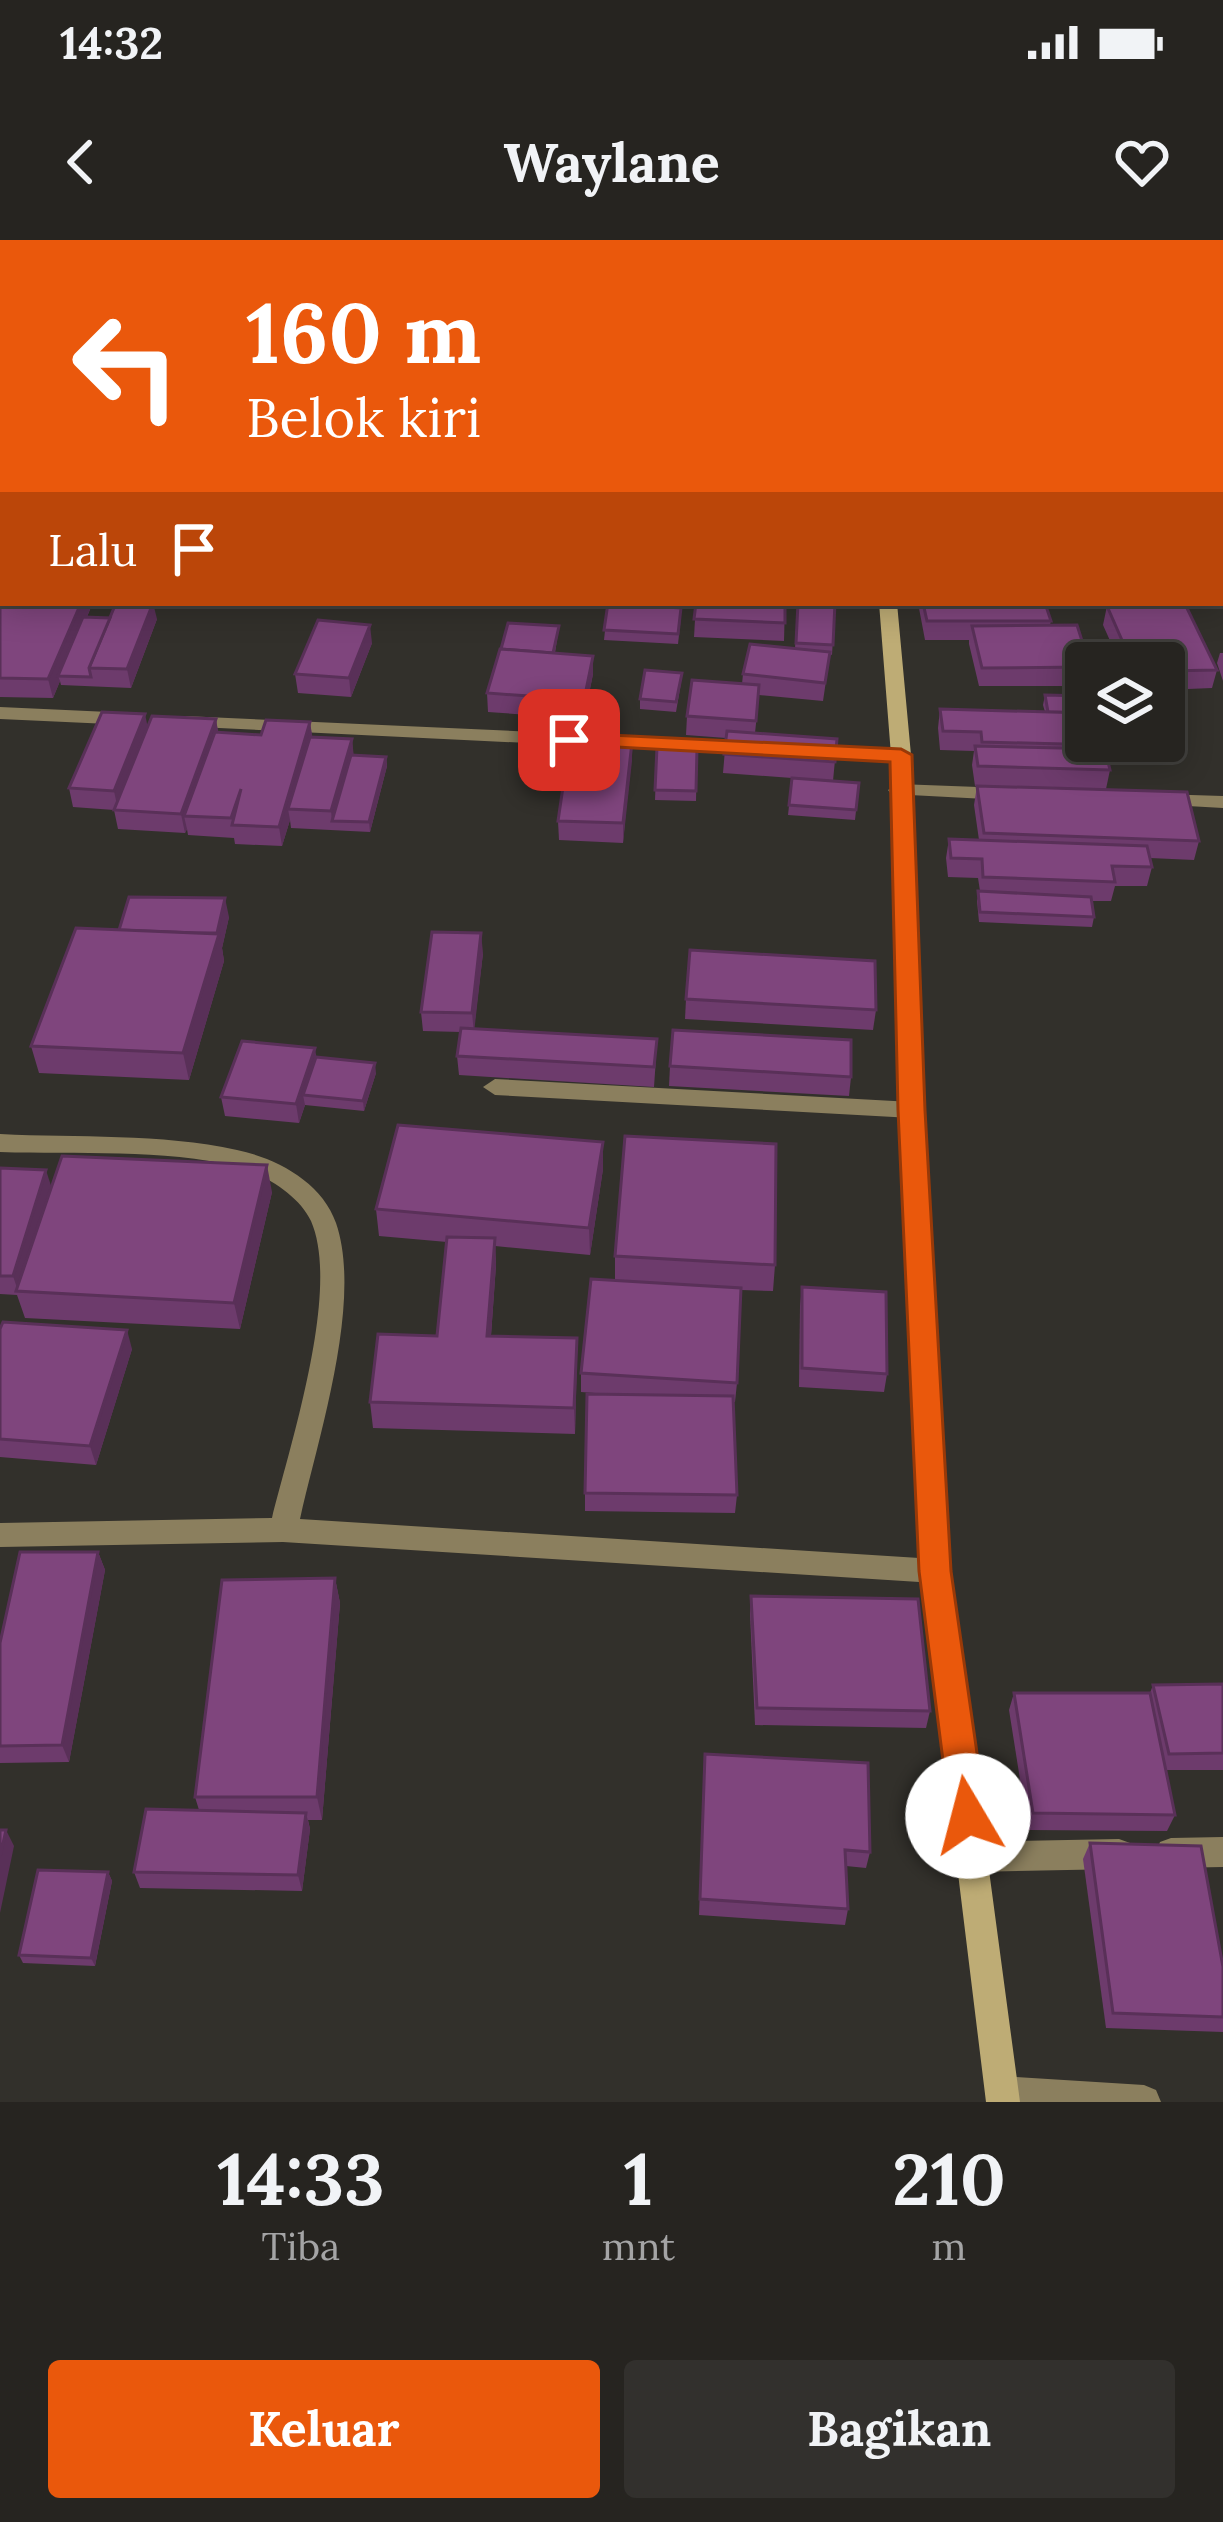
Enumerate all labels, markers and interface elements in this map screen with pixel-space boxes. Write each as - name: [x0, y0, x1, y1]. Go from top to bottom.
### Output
- text: 14:32: [60, 14, 163, 71]
- text: Waylane: [503, 128, 720, 197]
- icon: back: [48, 129, 114, 195]
- icon: heart: [1109, 129, 1175, 195]
- text: 160 m: [246, 278, 481, 386]
- icon: left: [48, 288, 204, 444]
- text: Belok kiri: [246, 383, 481, 452]
- icon: arrive: [161, 516, 227, 582]
- text: Lalu: [48, 521, 137, 578]
- map controls: [1065, 642, 1185, 762]
- button: layers: [1065, 642, 1185, 762]
- pin: [518, 689, 620, 791]
- icon: arrive: [536, 707, 602, 773]
- position arrow: [905, 1753, 1031, 1879]
- text: 14:33: [217, 2133, 385, 2225]
- text: 1: [624, 2133, 653, 2225]
- text: 210: [892, 2133, 1006, 2225]
- text: Tiba: [262, 2221, 340, 2271]
- text: mnt: [602, 2221, 675, 2271]
- text: m: [932, 2221, 966, 2271]
- button: Keluar: [48, 2360, 600, 2498]
- button: Bagikan: [624, 2360, 1175, 2498]

